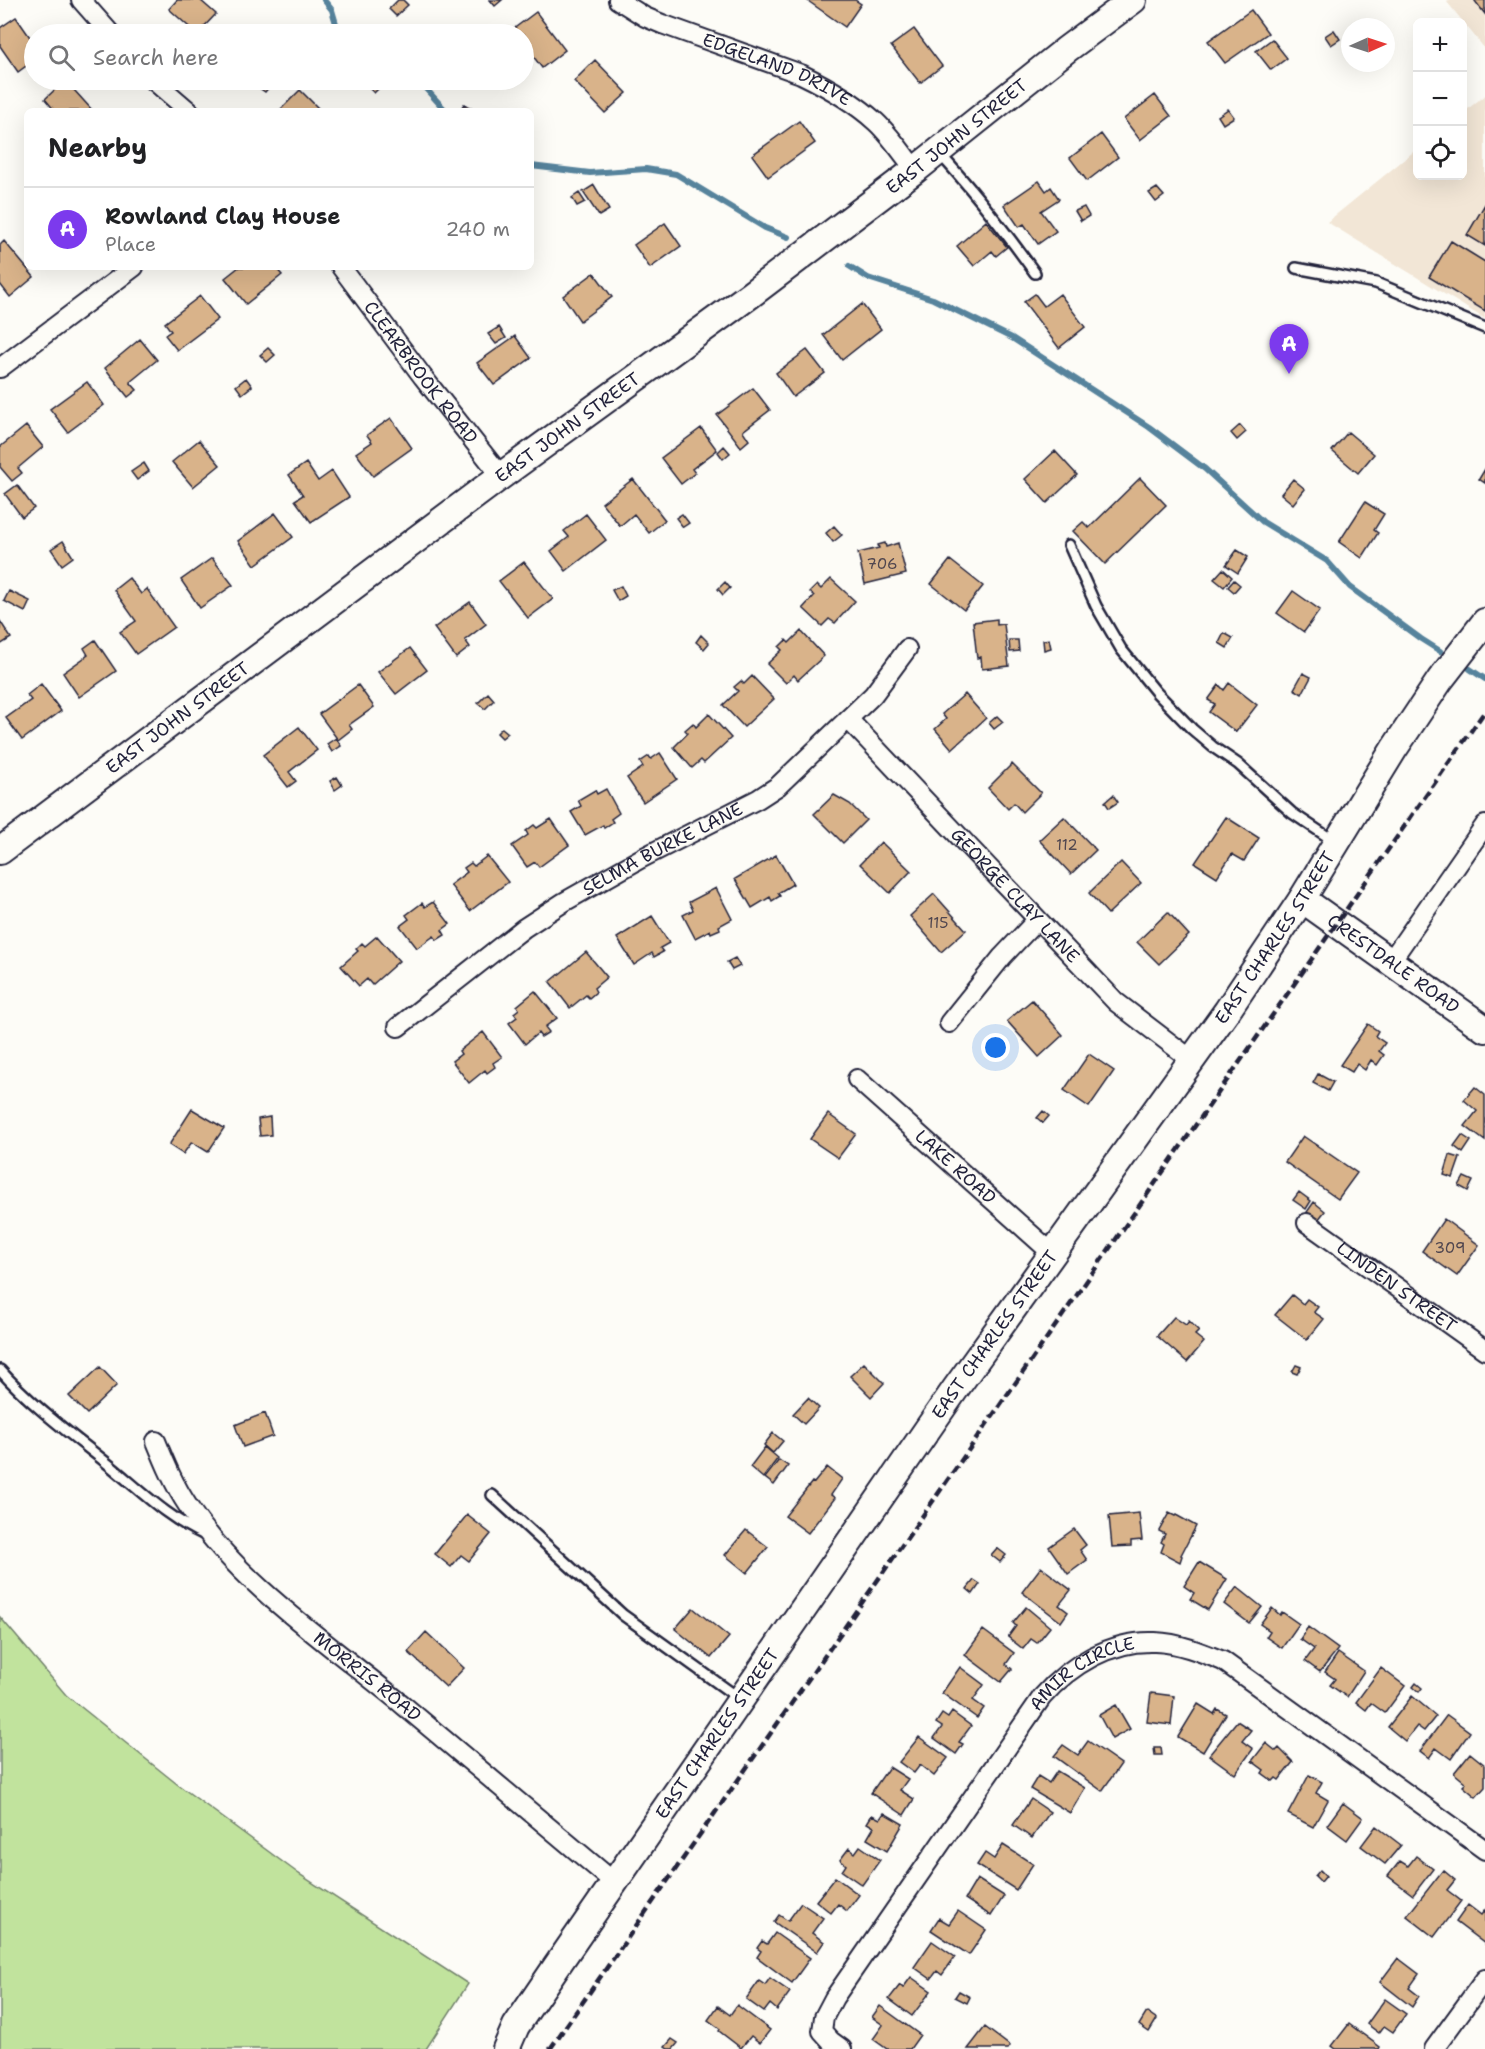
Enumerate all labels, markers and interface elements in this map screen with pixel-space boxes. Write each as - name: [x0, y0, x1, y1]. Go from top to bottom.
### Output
- north arrow: [1341, 18, 1395, 72]
- map controls: [1413, 18, 1467, 180]
- button: +: [1413, 18, 1467, 72]
- search box: [24, 24, 534, 90]
- street label: EDGELAND DRIVE: [699, 28, 856, 111]
- icon: search: [45, 41, 78, 74]
- text: Search here: [93, 43, 219, 72]
- button: −: [1413, 72, 1467, 126]
- street label: EAST JOHN STREET: [881, 73, 1032, 200]
- button: locate: [1413, 126, 1467, 180]
- text: Nearby: [48, 130, 147, 165]
- text: Rowland Clay House: [105, 202, 341, 231]
- text: A: [60, 216, 75, 242]
- text: 240 m: [445, 216, 510, 242]
- text: Place: [105, 231, 156, 257]
- street label: CLEARBROOK ROAD: [358, 296, 483, 449]
- pin: A: [1270, 324, 1308, 374]
- street label: EAST JOHN STREET: [490, 367, 645, 488]
- house number: 706: [867, 554, 897, 574]
- street label: EAST JOHN STREET: [101, 656, 254, 780]
- street label: SELMA BURKE LANE: [578, 797, 747, 901]
- street label: GEORGE CLAY LANE: [945, 823, 1085, 968]
- house number: 112: [1056, 835, 1078, 855]
- street label: EAST CHARLES STREET: [1209, 847, 1340, 1029]
- street label: CRESTDALE ROAD: [1322, 909, 1464, 1019]
- house number: 115: [928, 913, 948, 933]
- your location: [981, 1033, 1010, 1062]
- street label: LAKE ROAD: [910, 1124, 1001, 1210]
- street label: LINDEN STREET: [1332, 1236, 1461, 1338]
- house number: 309: [1435, 1238, 1465, 1258]
- street label: EAST CHARLES STREET: [926, 1245, 1063, 1424]
- street label: MORRIS ROAD: [308, 1626, 426, 1727]
- street label: AMIR CIRCLE: [1024, 1631, 1136, 1715]
- street label: EAST CHARLES STREET: [650, 1644, 785, 1824]

